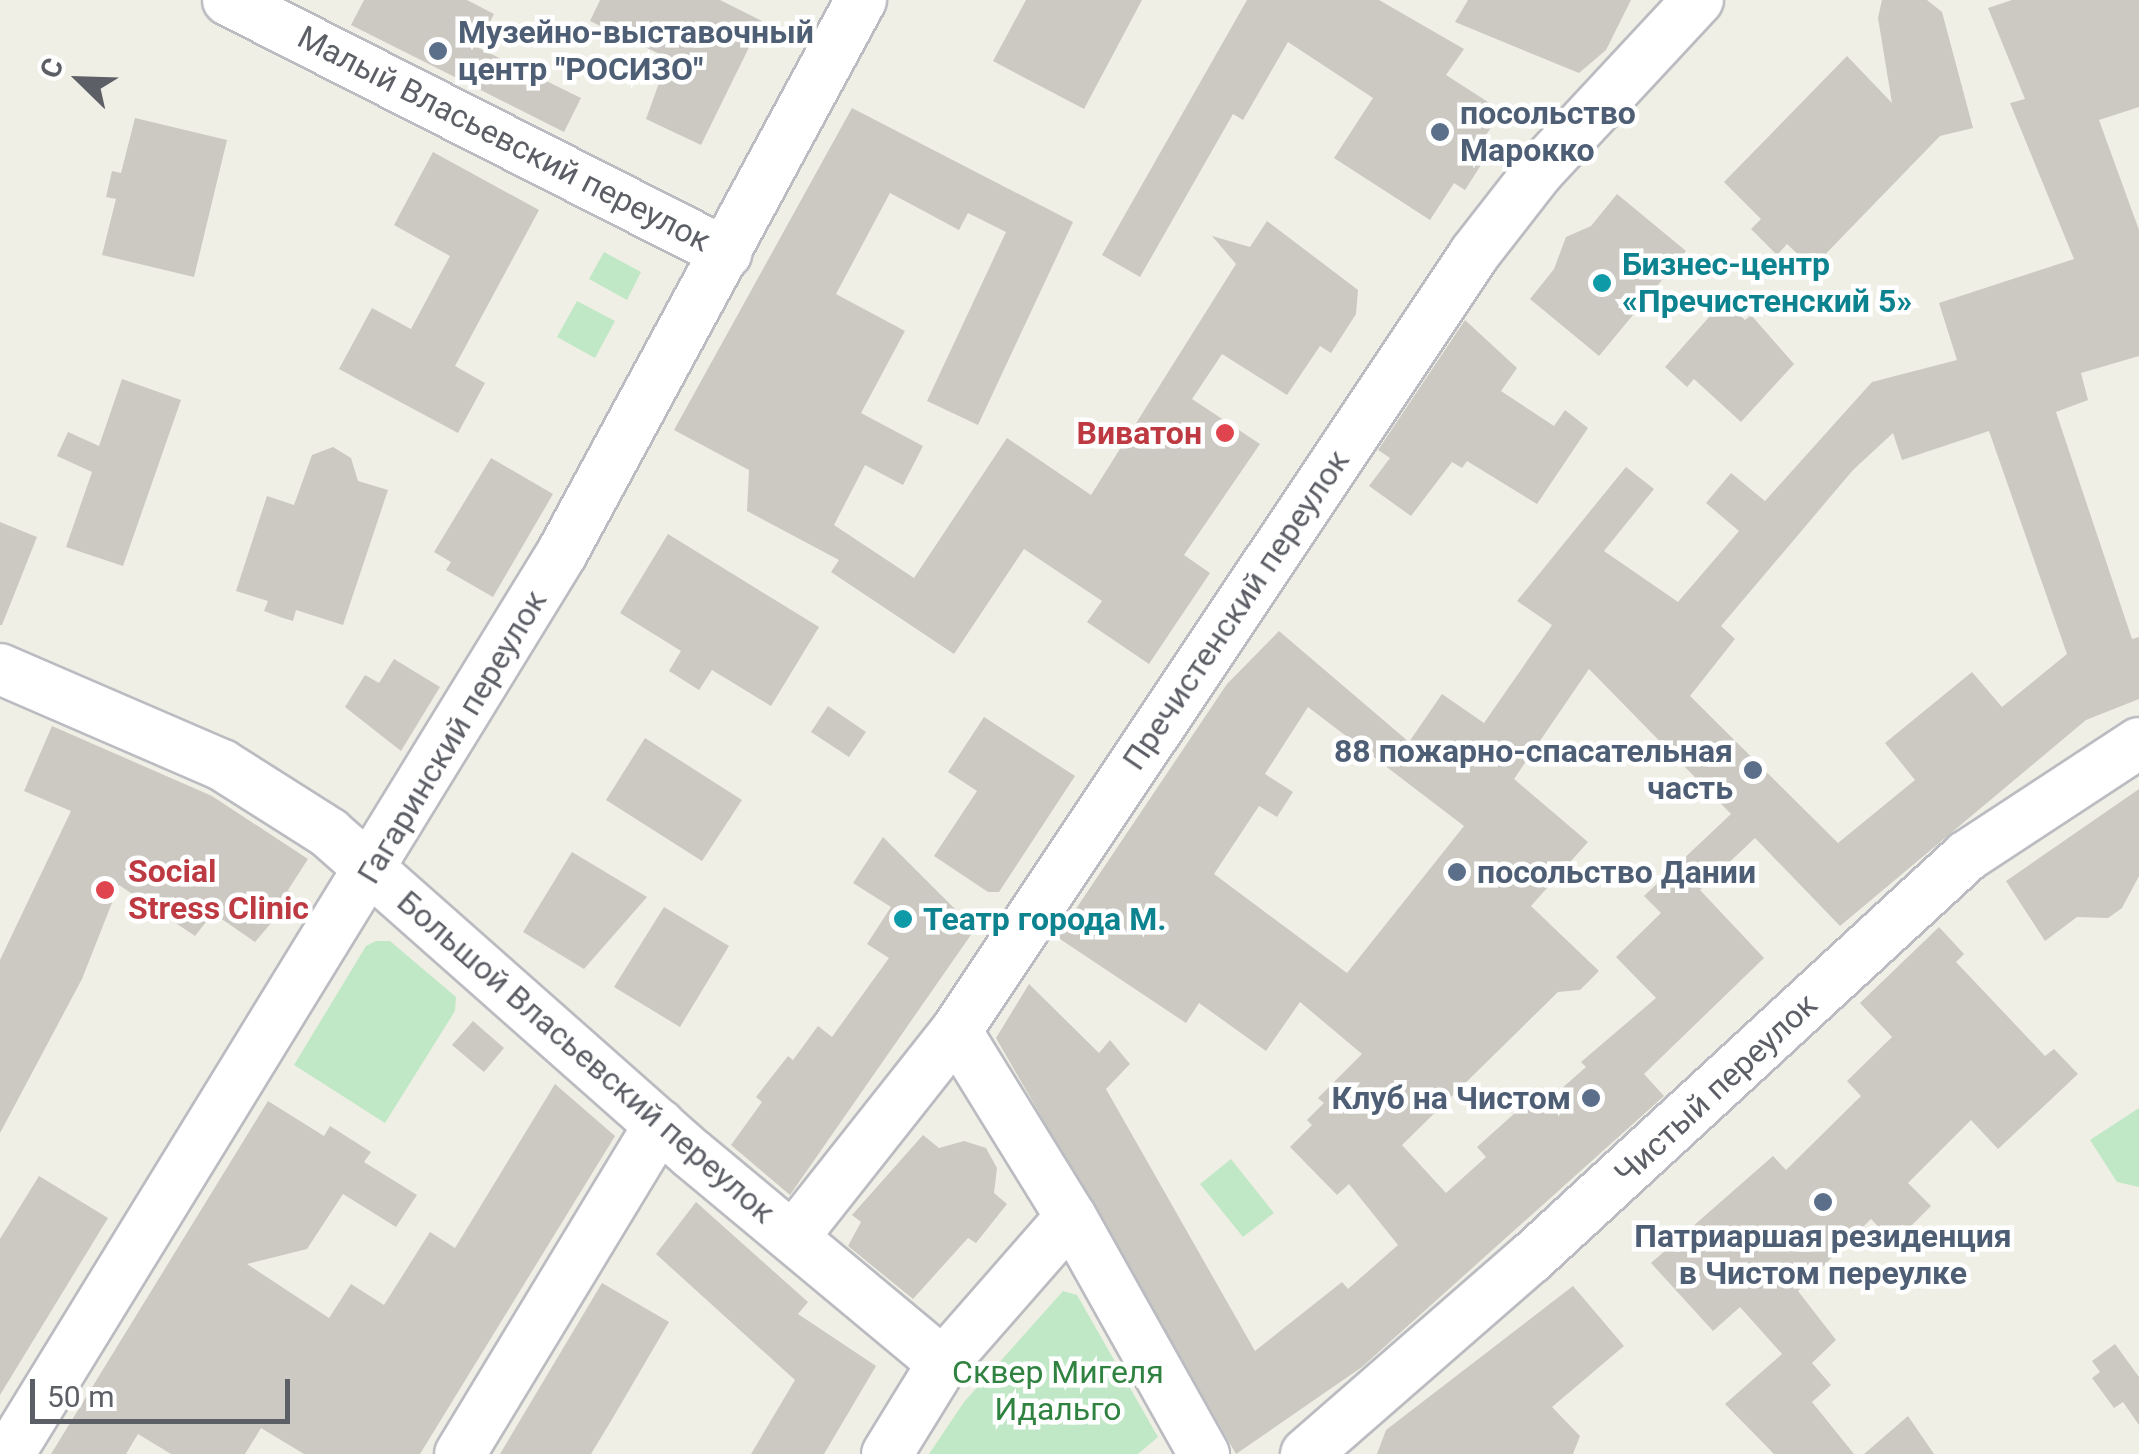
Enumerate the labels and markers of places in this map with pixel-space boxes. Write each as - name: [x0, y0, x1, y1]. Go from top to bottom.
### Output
- place label: Музейно-выставочный центр "РОСИЗО": [458, 14, 814, 89]
- marker: Музейно-выставочный центр "РОСИЗО": [427, 40, 449, 62]
- place label: посольство Марокко: [1460, 95, 1636, 170]
- marker: посольство Марокко: [1429, 121, 1451, 143]
- place label: Бизнес-центр «Пречистенский 5»: [1622, 246, 1912, 321]
- marker: Бизнес-центр «Пречистенский 5»: [1591, 272, 1613, 294]
- place label: Виватон: [1077, 414, 1202, 452]
- marker: Виватон: [1212, 420, 1238, 446]
- place label: 88 пожарно-спасательная часть: [1334, 733, 1733, 808]
- marker: 88 пожарно-спасательная часть: [1742, 759, 1764, 781]
- place label: Social Stress Clinic: [128, 853, 309, 928]
- place label: посольство Дании: [1477, 853, 1756, 891]
- marker: посольство Дании: [1446, 861, 1468, 883]
- marker: Social Stress Clinic: [92, 877, 118, 903]
- place label: Театр города М.: [923, 900, 1166, 938]
- marker: Театр города М.: [892, 908, 914, 930]
- place label: Клуб на Чистом: [1331, 1079, 1571, 1117]
- marker: Клуб на Чистом: [1580, 1087, 1602, 1109]
- marker: Патриаршая резиденция в Чистом переулке: [1812, 1191, 1834, 1213]
- place label: Патриаршая резиденция в Чистом переулке: [1634, 1218, 2012, 1293]

